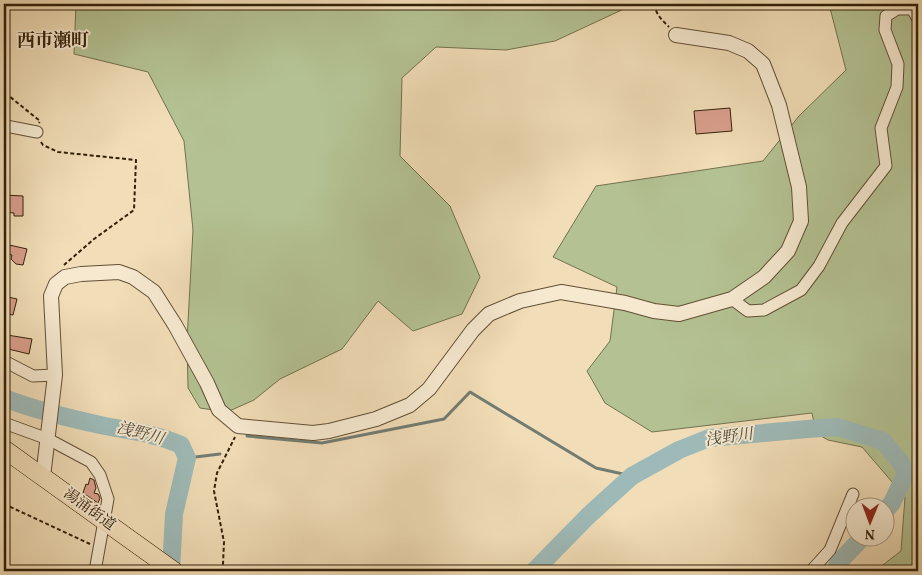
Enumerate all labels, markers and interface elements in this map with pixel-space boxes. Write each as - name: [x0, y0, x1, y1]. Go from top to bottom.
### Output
- district label: 西市瀬町: [17, 29, 89, 54]
- water label: 浅野川: [114, 417, 168, 451]
- water label: 浅野川: [704, 423, 756, 452]
- street label: 湯涌街道: [59, 484, 119, 536]
- north arrow: [844, 498, 894, 548]
- text: N: [865, 524, 875, 543]

